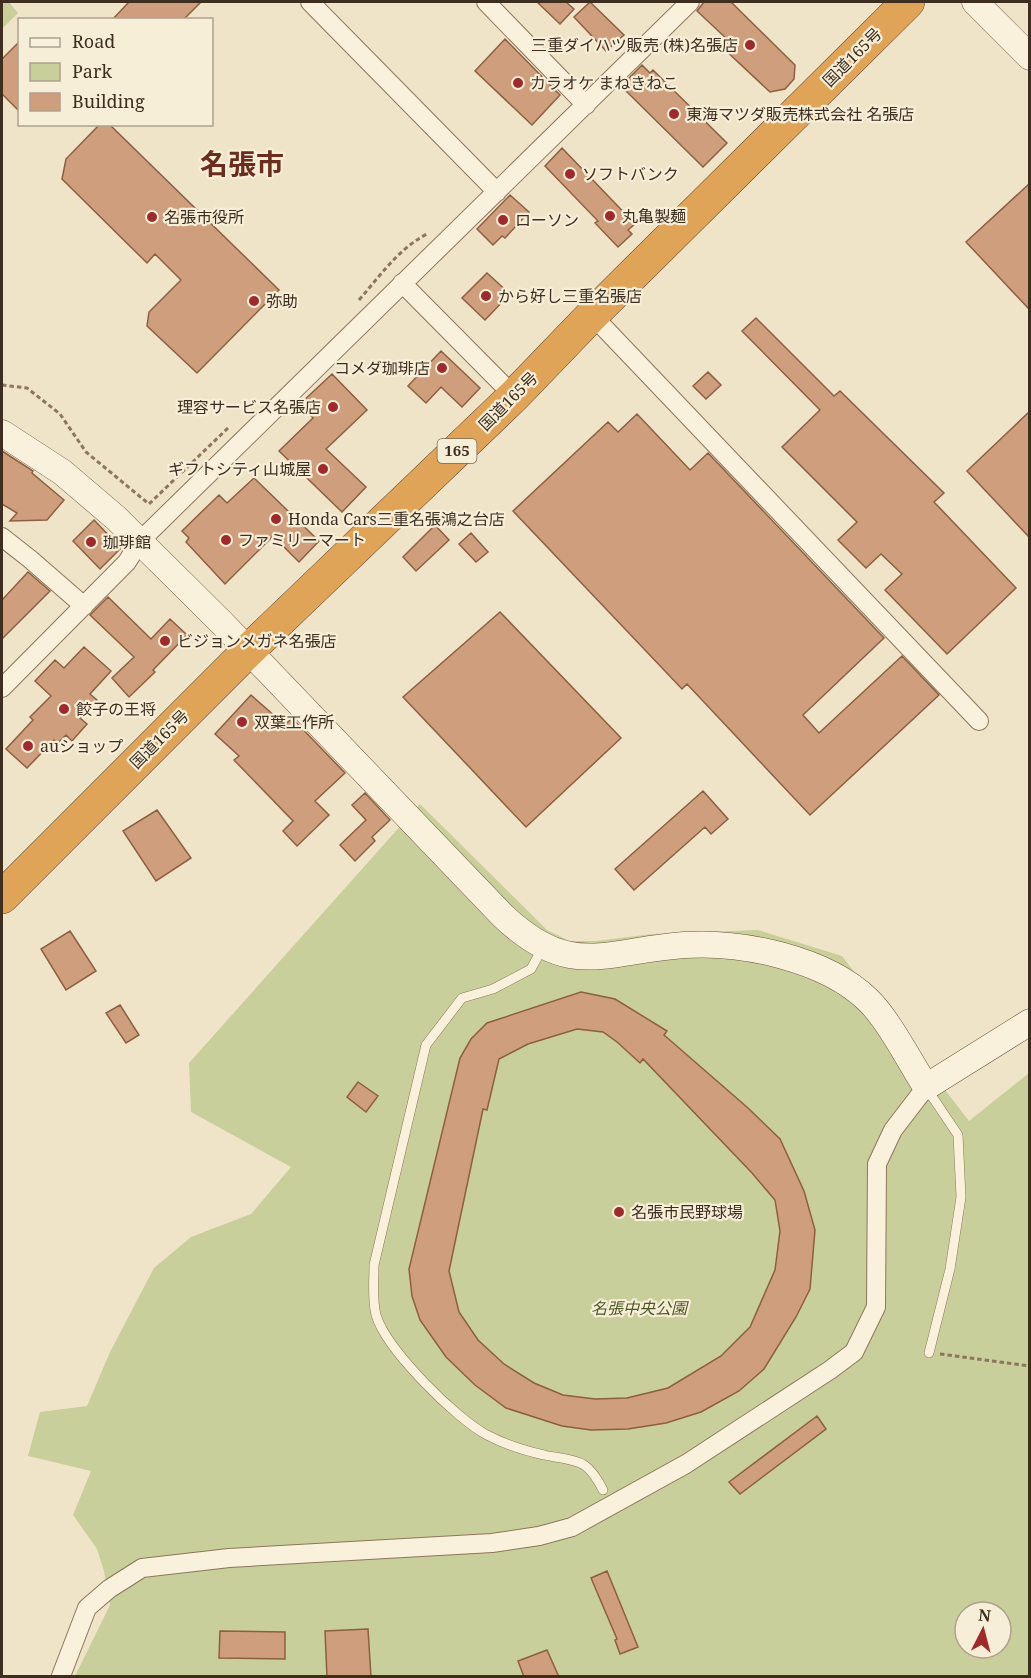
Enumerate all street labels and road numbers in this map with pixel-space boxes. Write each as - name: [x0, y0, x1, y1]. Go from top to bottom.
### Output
- street label: 国道165号: [818, 23, 886, 91]
- street label: 国道165号: [474, 367, 542, 435]
- road number: 165: [438, 439, 476, 463]
- street label: 国道165号: [125, 705, 193, 773]

